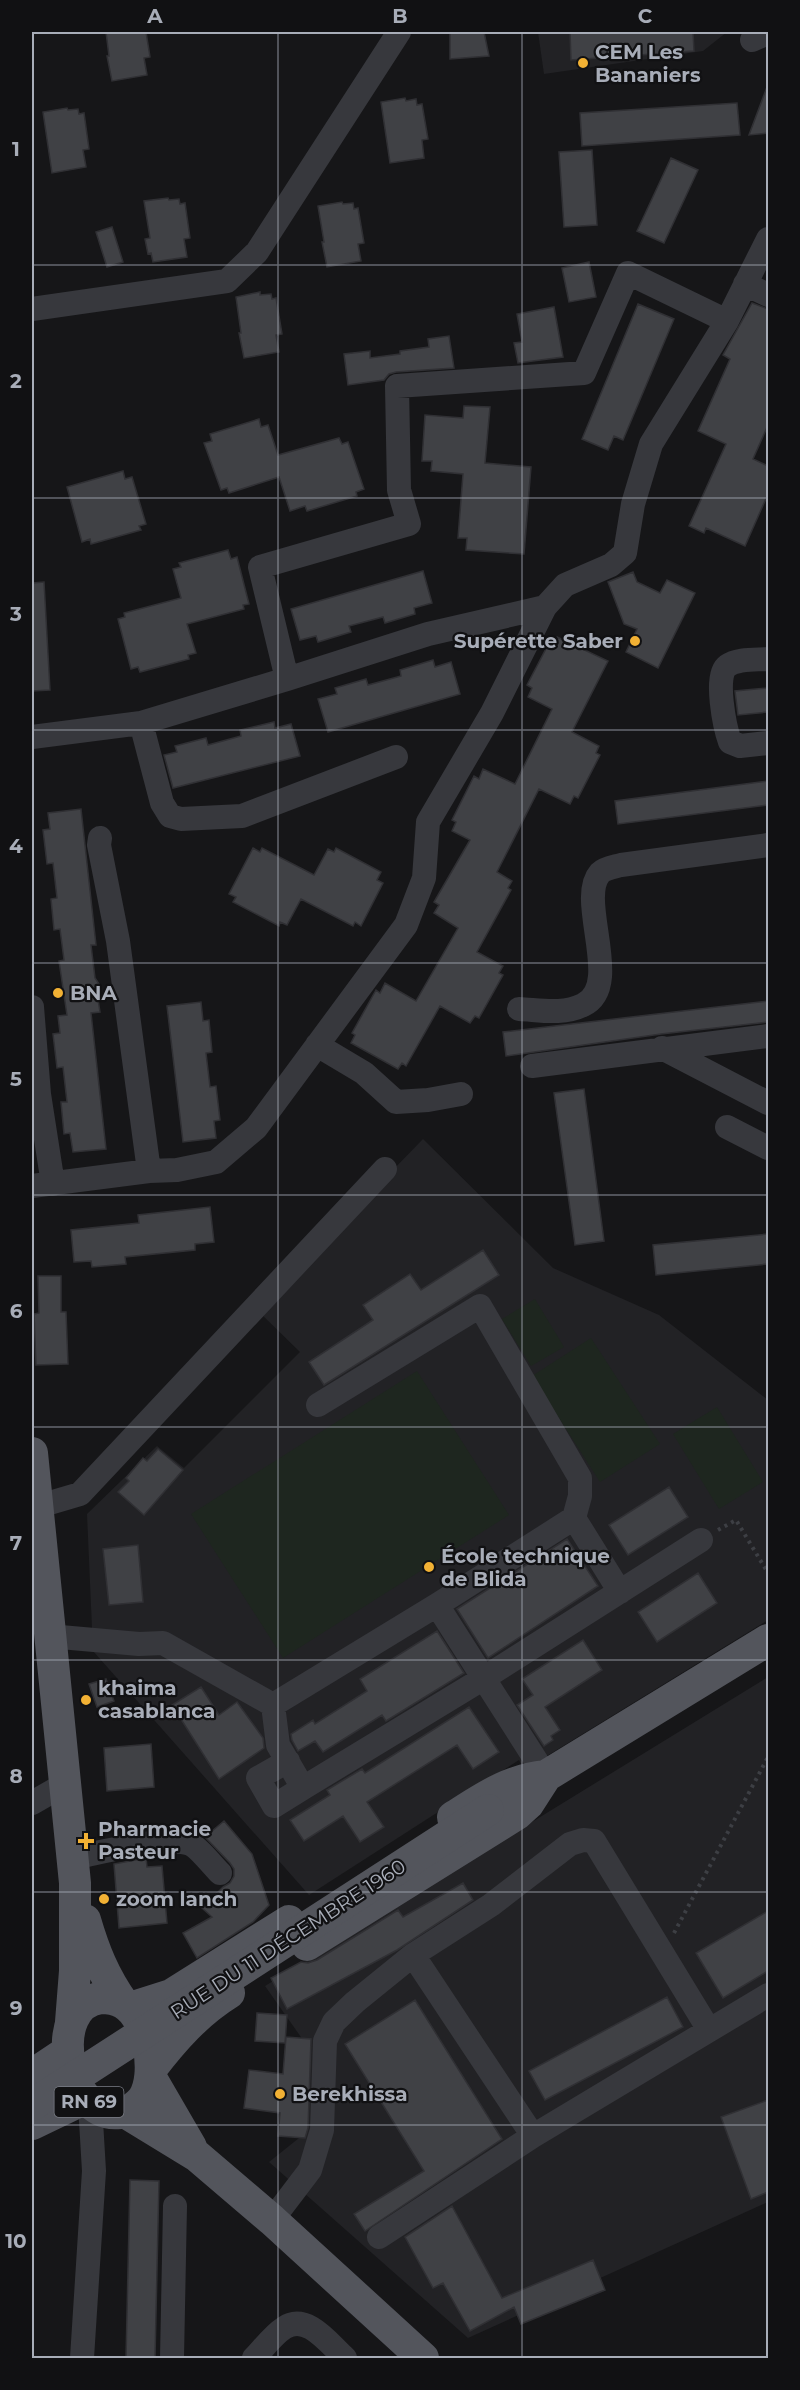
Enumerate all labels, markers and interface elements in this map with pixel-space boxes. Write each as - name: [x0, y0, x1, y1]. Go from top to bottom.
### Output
- text: A: [146, 4, 163, 28]
- text: B: [392, 4, 408, 28]
- text: C: [638, 4, 653, 28]
- place label: CEM Les Bananiers: [595, 40, 701, 87]
- marker: CEM Les Bananiers: [576, 56, 590, 70]
- text: 1: [12, 137, 20, 161]
- text: 2: [10, 369, 22, 393]
- text: 3: [9, 602, 22, 626]
- place label: Supérette Saber: [454, 629, 623, 653]
- marker: Supérette Saber: [628, 634, 642, 648]
- text: 4: [9, 834, 23, 858]
- place label: BNA: [70, 981, 117, 1005]
- marker: BNA: [51, 986, 65, 1000]
- text: 5: [10, 1067, 22, 1091]
- text: 6: [10, 1299, 23, 1323]
- text: 7: [10, 1531, 22, 1555]
- place label: École technique de Blida: [441, 1544, 610, 1591]
- marker: École technique de Blida: [422, 1560, 436, 1574]
- place label: khaima casablanca: [98, 1676, 215, 1723]
- marker: khaima casablanca: [79, 1693, 93, 1707]
- text: 8: [9, 1764, 23, 1788]
- place label: Pharmacie Pasteur: [98, 1817, 211, 1864]
- marker: Pharmacie Pasteur: [79, 1834, 93, 1848]
- street label: RUE DU 11 DÉCEMBRE 1960: [166, 1854, 410, 2024]
- place label: zoom lanch: [116, 1887, 237, 1911]
- marker: zoom lanch: [97, 1892, 111, 1906]
- text: 9: [10, 1996, 22, 2020]
- place label: Berekhissa: [292, 2082, 408, 2106]
- road number: RN 69: [54, 2087, 124, 2117]
- marker: Berekhissa: [273, 2087, 287, 2101]
- text: 10: [5, 2229, 27, 2253]

